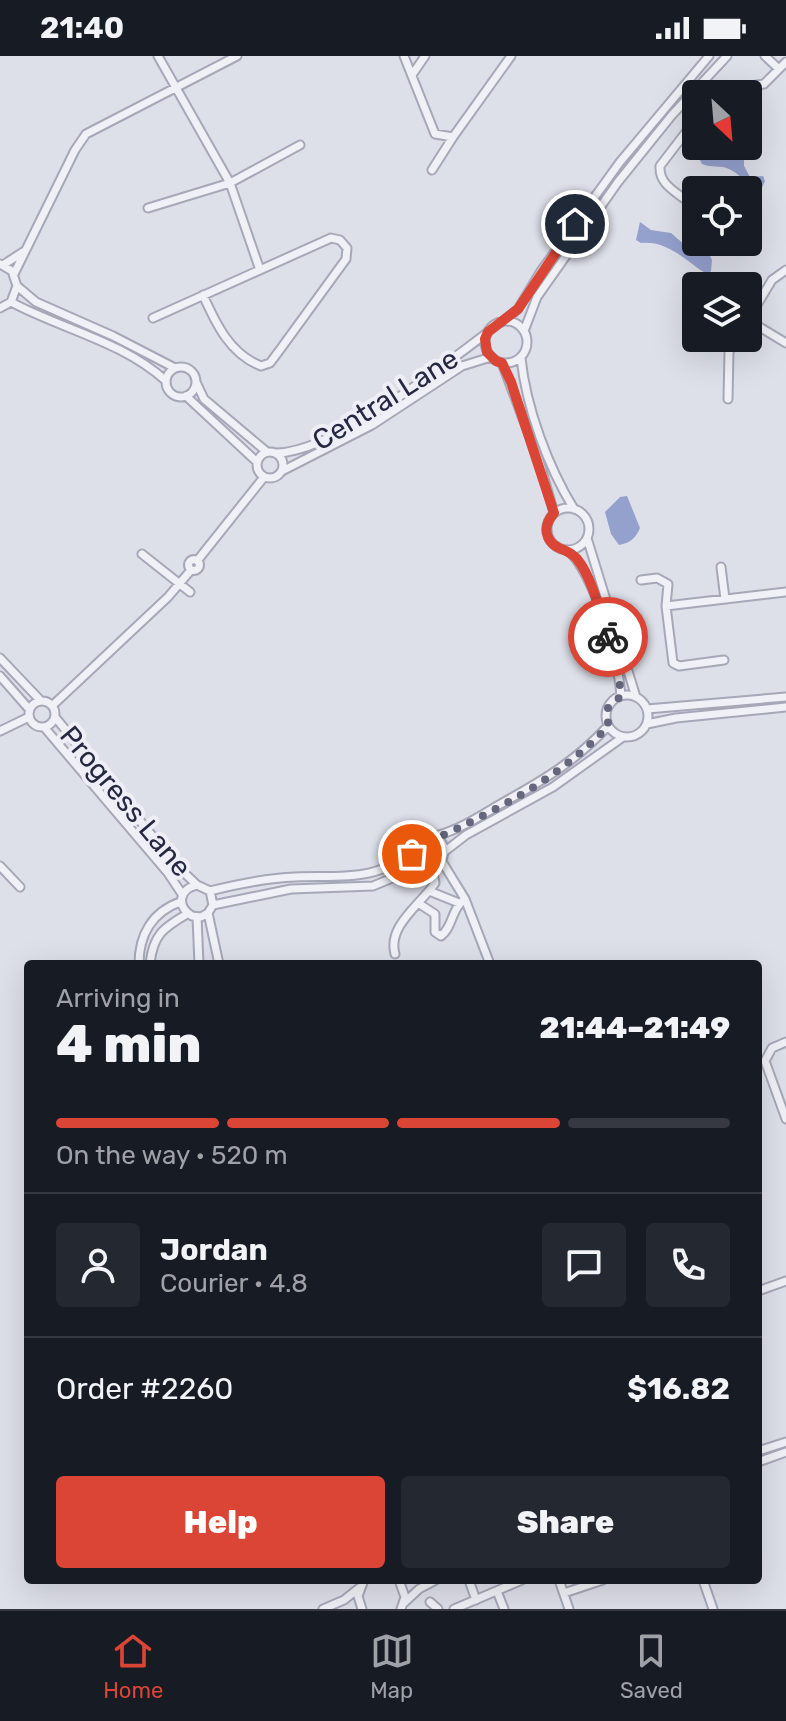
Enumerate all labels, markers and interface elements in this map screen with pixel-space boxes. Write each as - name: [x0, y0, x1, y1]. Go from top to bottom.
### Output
- text: 21:40: [40, 10, 124, 46]
- north arrow: [682, 80, 762, 160]
- map controls: [682, 80, 762, 352]
- button: locate: [682, 176, 762, 256]
- pin: [541, 190, 609, 258]
- icon: home: [553, 202, 597, 246]
- button: layers: [682, 272, 762, 352]
- street label: Central Lane: [306, 342, 464, 457]
- courier: [568, 597, 648, 677]
- icon: bike: [586, 615, 630, 659]
- street label: Progress Lane: [53, 719, 198, 883]
- pin: [378, 820, 446, 888]
- icon: bag: [390, 832, 434, 876]
- text: Arriving in: [56, 983, 180, 1014]
- text: 21:44–21:49: [539, 1010, 730, 1046]
- text: 4 min: [56, 1013, 202, 1075]
- text: On the way · 520 m: [56, 1140, 288, 1171]
- button: person: [56, 1223, 140, 1307]
- button: chat: [542, 1223, 626, 1307]
- button: phone: [646, 1223, 730, 1307]
- text: Jordan: [160, 1232, 268, 1268]
- text: Courier · 4.8: [160, 1268, 308, 1299]
- text: Order #2260: [56, 1371, 233, 1407]
- text: $16.82: [627, 1371, 730, 1407]
- button: Help: [56, 1476, 385, 1568]
- button: Share: [401, 1476, 730, 1568]
- tab: Home: [103, 1629, 163, 1704]
- tab: Map: [370, 1629, 414, 1704]
- tab: Saved: [620, 1629, 683, 1704]

